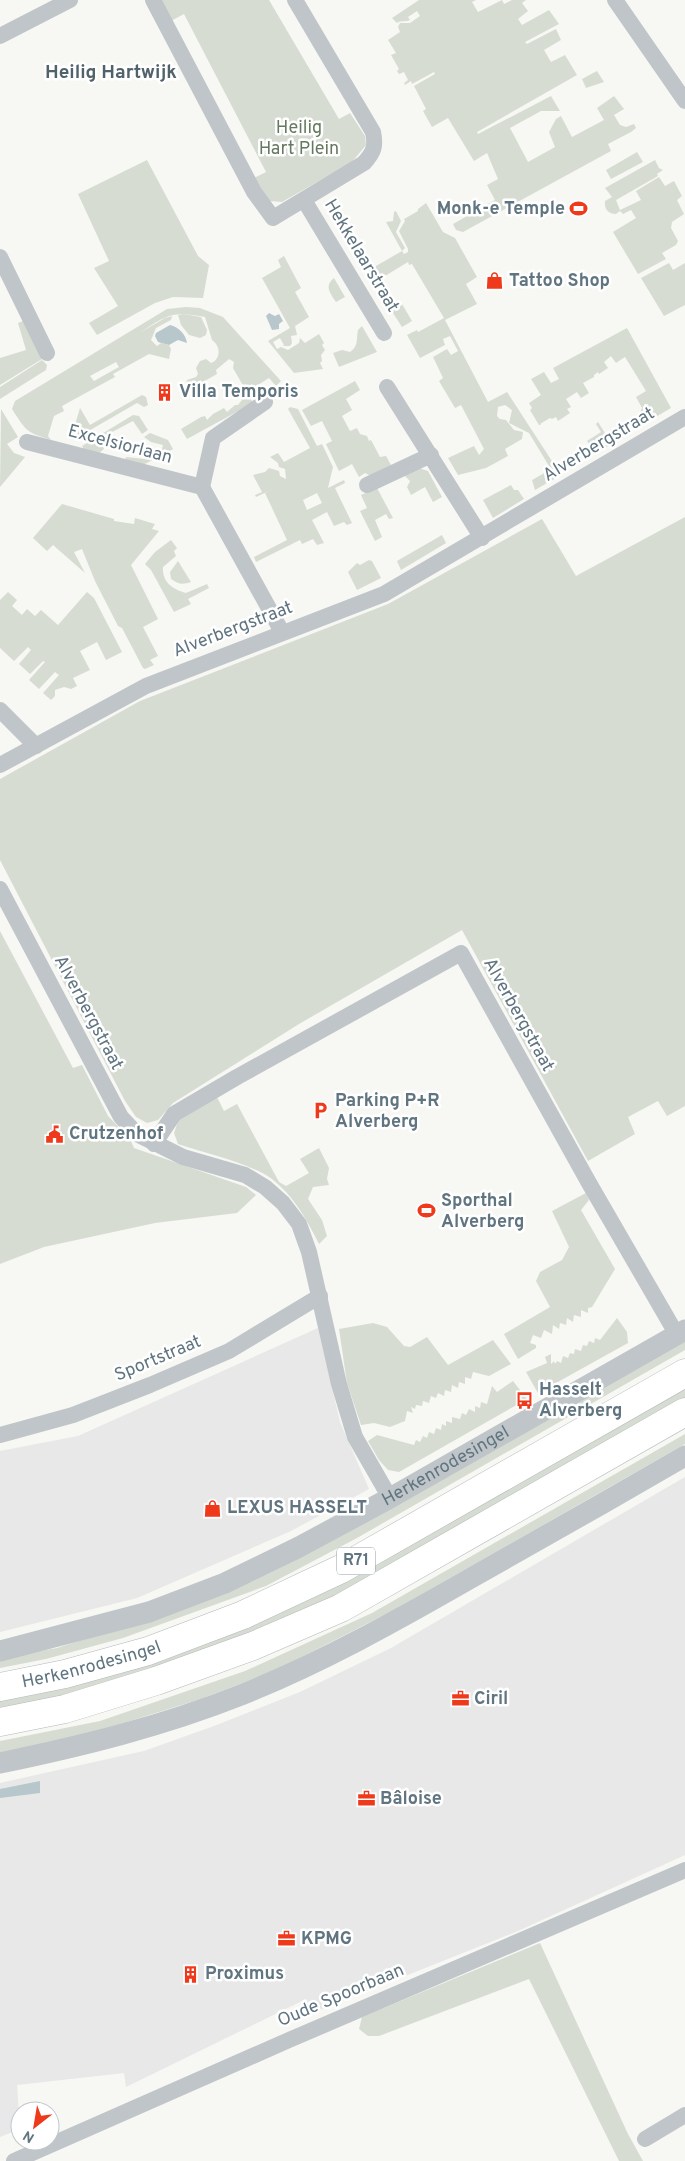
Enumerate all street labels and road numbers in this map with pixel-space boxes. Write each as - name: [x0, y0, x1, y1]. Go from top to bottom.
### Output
- street label: Hekkelaarstraat: [318, 195, 404, 317]
- street label: Alverbergstraat: [539, 403, 659, 487]
- street label: Excelsiorlaan: [65, 420, 175, 470]
- street label: Alverbergstraat: [170, 597, 296, 663]
- street label: Alverbergstraat: [48, 952, 128, 1074]
- street label: Alverbergstraat: [477, 954, 559, 1076]
- street label: Sportstraat: [111, 1331, 205, 1387]
- street label: Herkenrodesingel: [378, 1421, 513, 1512]
- road number: R71: [337, 1548, 375, 1574]
- street label: Herkenrodesingel: [20, 1636, 164, 1694]
- street label: Oude Spoorbaan: [274, 1959, 408, 2033]

